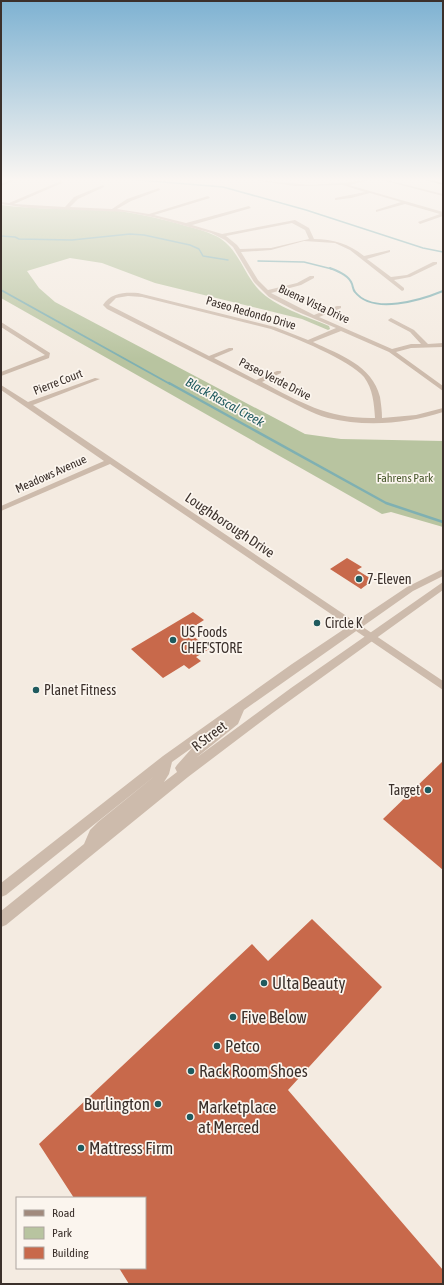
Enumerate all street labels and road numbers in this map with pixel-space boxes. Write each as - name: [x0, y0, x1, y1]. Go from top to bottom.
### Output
- street label: Buena Vista Drive: [276, 281, 352, 327]
- street label: Paseo Redondo Drive: [204, 293, 298, 333]
- street label: Paseo Verde Drive: [237, 355, 313, 403]
- street label: Pierre Court: [31, 366, 85, 398]
- street label: Meadows Avenue: [13, 452, 89, 496]
- street label: Loughborough Drive: [182, 489, 278, 561]
- street label: R Street: [188, 718, 230, 754]

